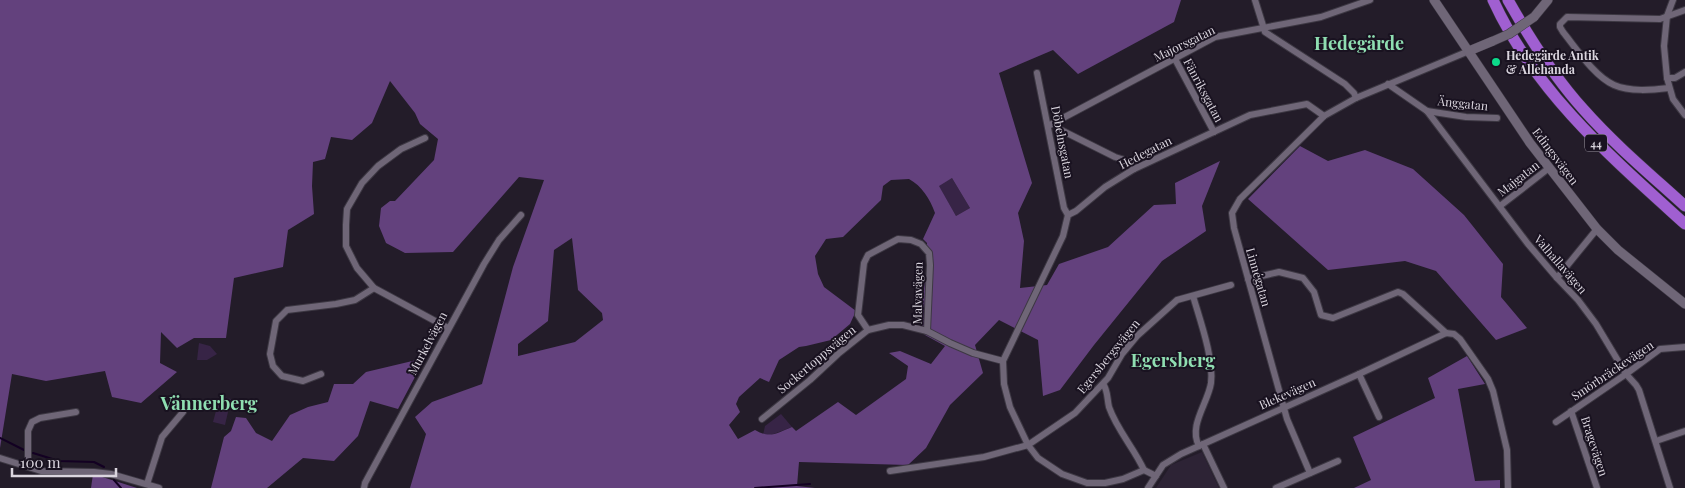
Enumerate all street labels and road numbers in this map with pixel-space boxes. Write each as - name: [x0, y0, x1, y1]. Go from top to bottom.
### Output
- street label: Majorsgatan: [1151, 21, 1217, 65]
- street label: Fänriksgatan: [1180, 55, 1228, 125]
- street label: Änggatan: [1436, 92, 1489, 114]
- street label: Döbelnsgatan: [1048, 104, 1078, 180]
- street label: Edingsvägen: [1529, 124, 1583, 188]
- street label: Hedegatan: [1116, 132, 1174, 172]
- road number: 44: [1585, 134, 1607, 152]
- street label: Majgatan: [1494, 157, 1542, 199]
- street label: Valhallavägen: [1530, 230, 1591, 297]
- street label: Linnégatan: [1243, 246, 1275, 308]
- street label: Malvavägen: [908, 261, 926, 325]
- street label: Murkelvägen: [404, 309, 450, 377]
- street label: Egersbergsvägen: [1073, 315, 1143, 397]
- street label: Sockertoppsvägen: [773, 321, 859, 397]
- street label: Smörbräckevägen: [1568, 336, 1656, 404]
- street label: Blekevägen: [1256, 373, 1318, 413]
- street label: Bragevägen: [1578, 414, 1612, 478]

